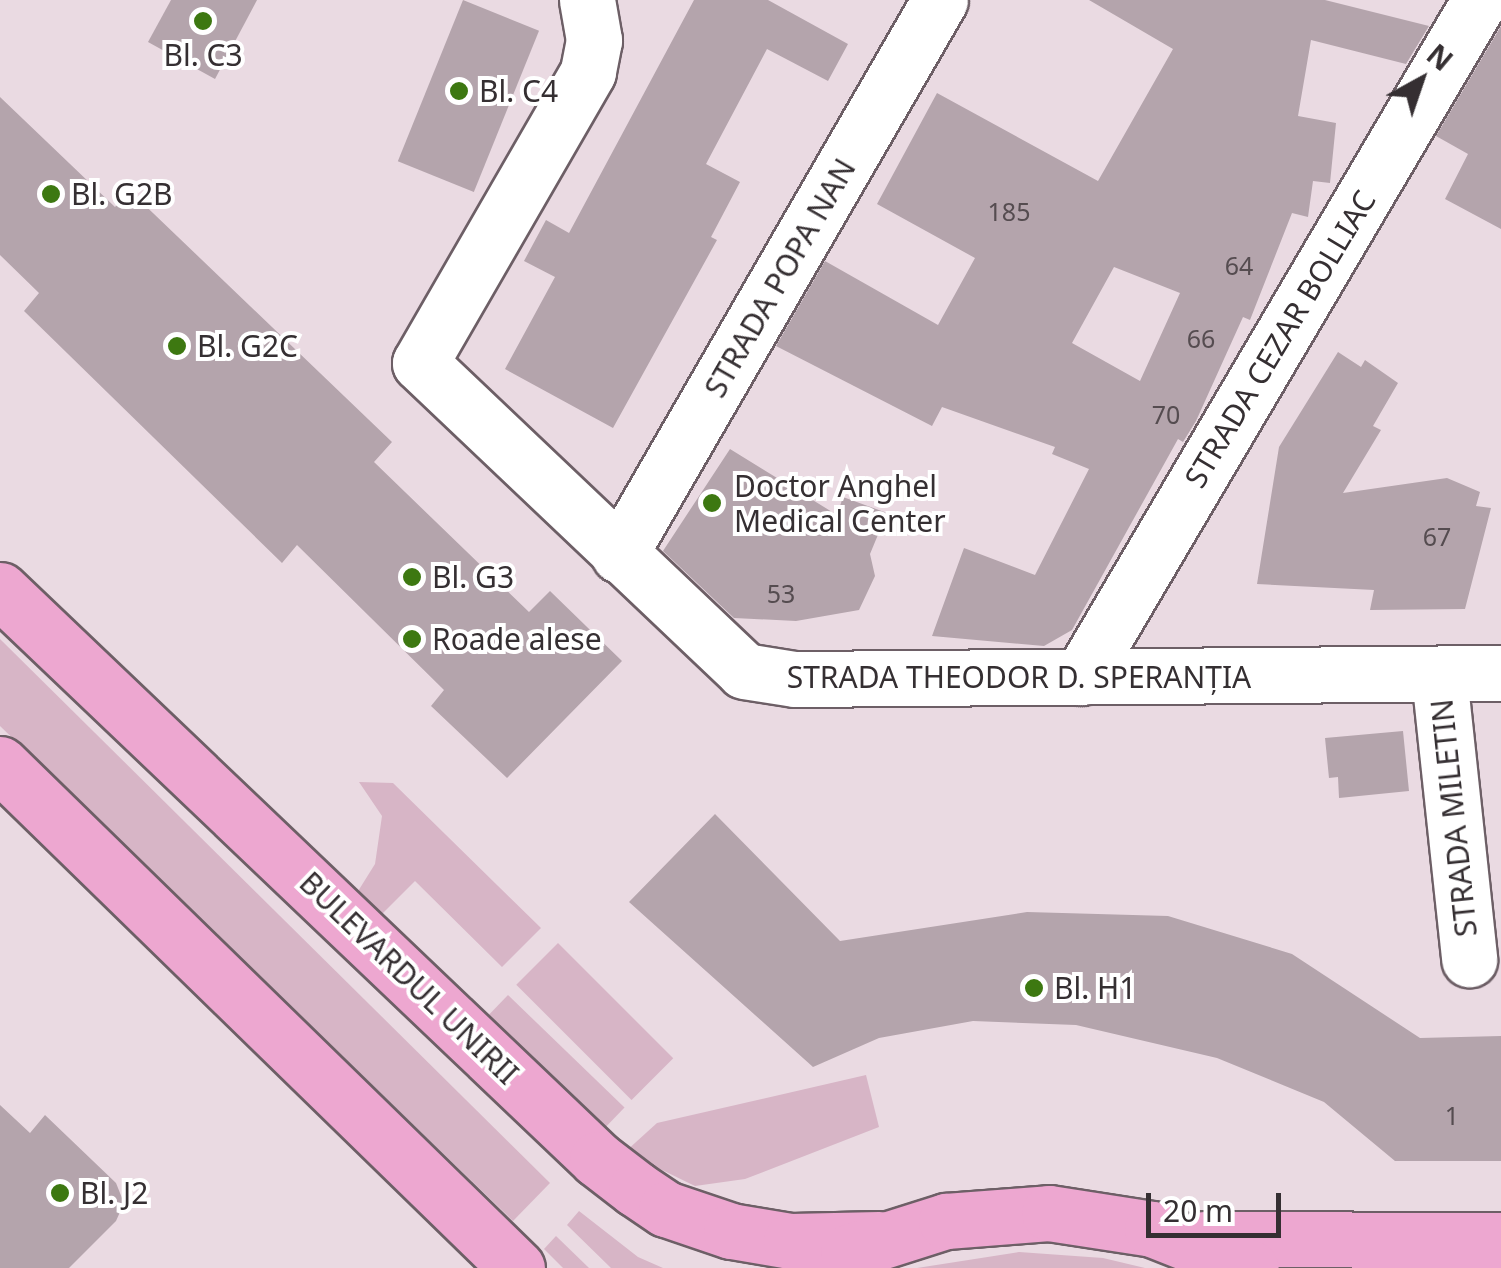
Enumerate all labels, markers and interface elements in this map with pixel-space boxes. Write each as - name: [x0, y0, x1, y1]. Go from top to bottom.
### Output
- marker: Bl. C3: [192, 10, 214, 32]
- north arrow: [1371, 30, 1471, 130]
- text: N: [1419, 35, 1461, 79]
- place label: Bl. C3: [163, 37, 243, 73]
- place label: Bl. C4: [479, 73, 558, 109]
- marker: Bl. C4: [448, 80, 470, 102]
- street label: STRADA POPA NAN: [697, 152, 863, 404]
- place label: Bl. G2B: [71, 176, 173, 212]
- marker: Bl. G2B: [40, 183, 62, 205]
- street label: STRADA CEZAR BOLLIAC: [1177, 184, 1383, 494]
- house number: 185: [988, 196, 1030, 226]
- house number: 64: [1225, 250, 1253, 280]
- house number: 66: [1187, 323, 1215, 353]
- place label: Bl. G2C: [197, 328, 298, 364]
- marker: Bl. G2C: [166, 335, 188, 357]
- house number: 70: [1152, 399, 1180, 429]
- place label: Doctor Anghel Medical Center: [734, 468, 946, 538]
- marker: Doctor Anghel Medical Center: [699, 490, 725, 516]
- house number: 67: [1423, 521, 1451, 551]
- place label: Bl. G3: [432, 559, 514, 595]
- marker: Bl. G3: [401, 566, 423, 588]
- house number: 53: [767, 578, 795, 608]
- place label: Roade alese: [432, 621, 602, 657]
- marker: Roade alese: [401, 628, 423, 650]
- street label: STRADA THEODOR D. SPERANȚIA: [787, 659, 1251, 695]
- street label: STRADA MILETIN: [1424, 697, 1484, 939]
- street label: BULEVARDUL UNIRII: [292, 864, 526, 1092]
- place label: Bl. H1: [1054, 970, 1136, 1006]
- marker: Bl. H1: [1023, 977, 1045, 999]
- house number: 1: [1445, 1100, 1459, 1130]
- scale bar: [1151, 1173, 1286, 1235]
- place label: Bl. J2: [80, 1175, 148, 1211]
- marker: Bl. J2: [49, 1182, 71, 1204]
- text: 20 m: [1163, 1190, 1233, 1231]

